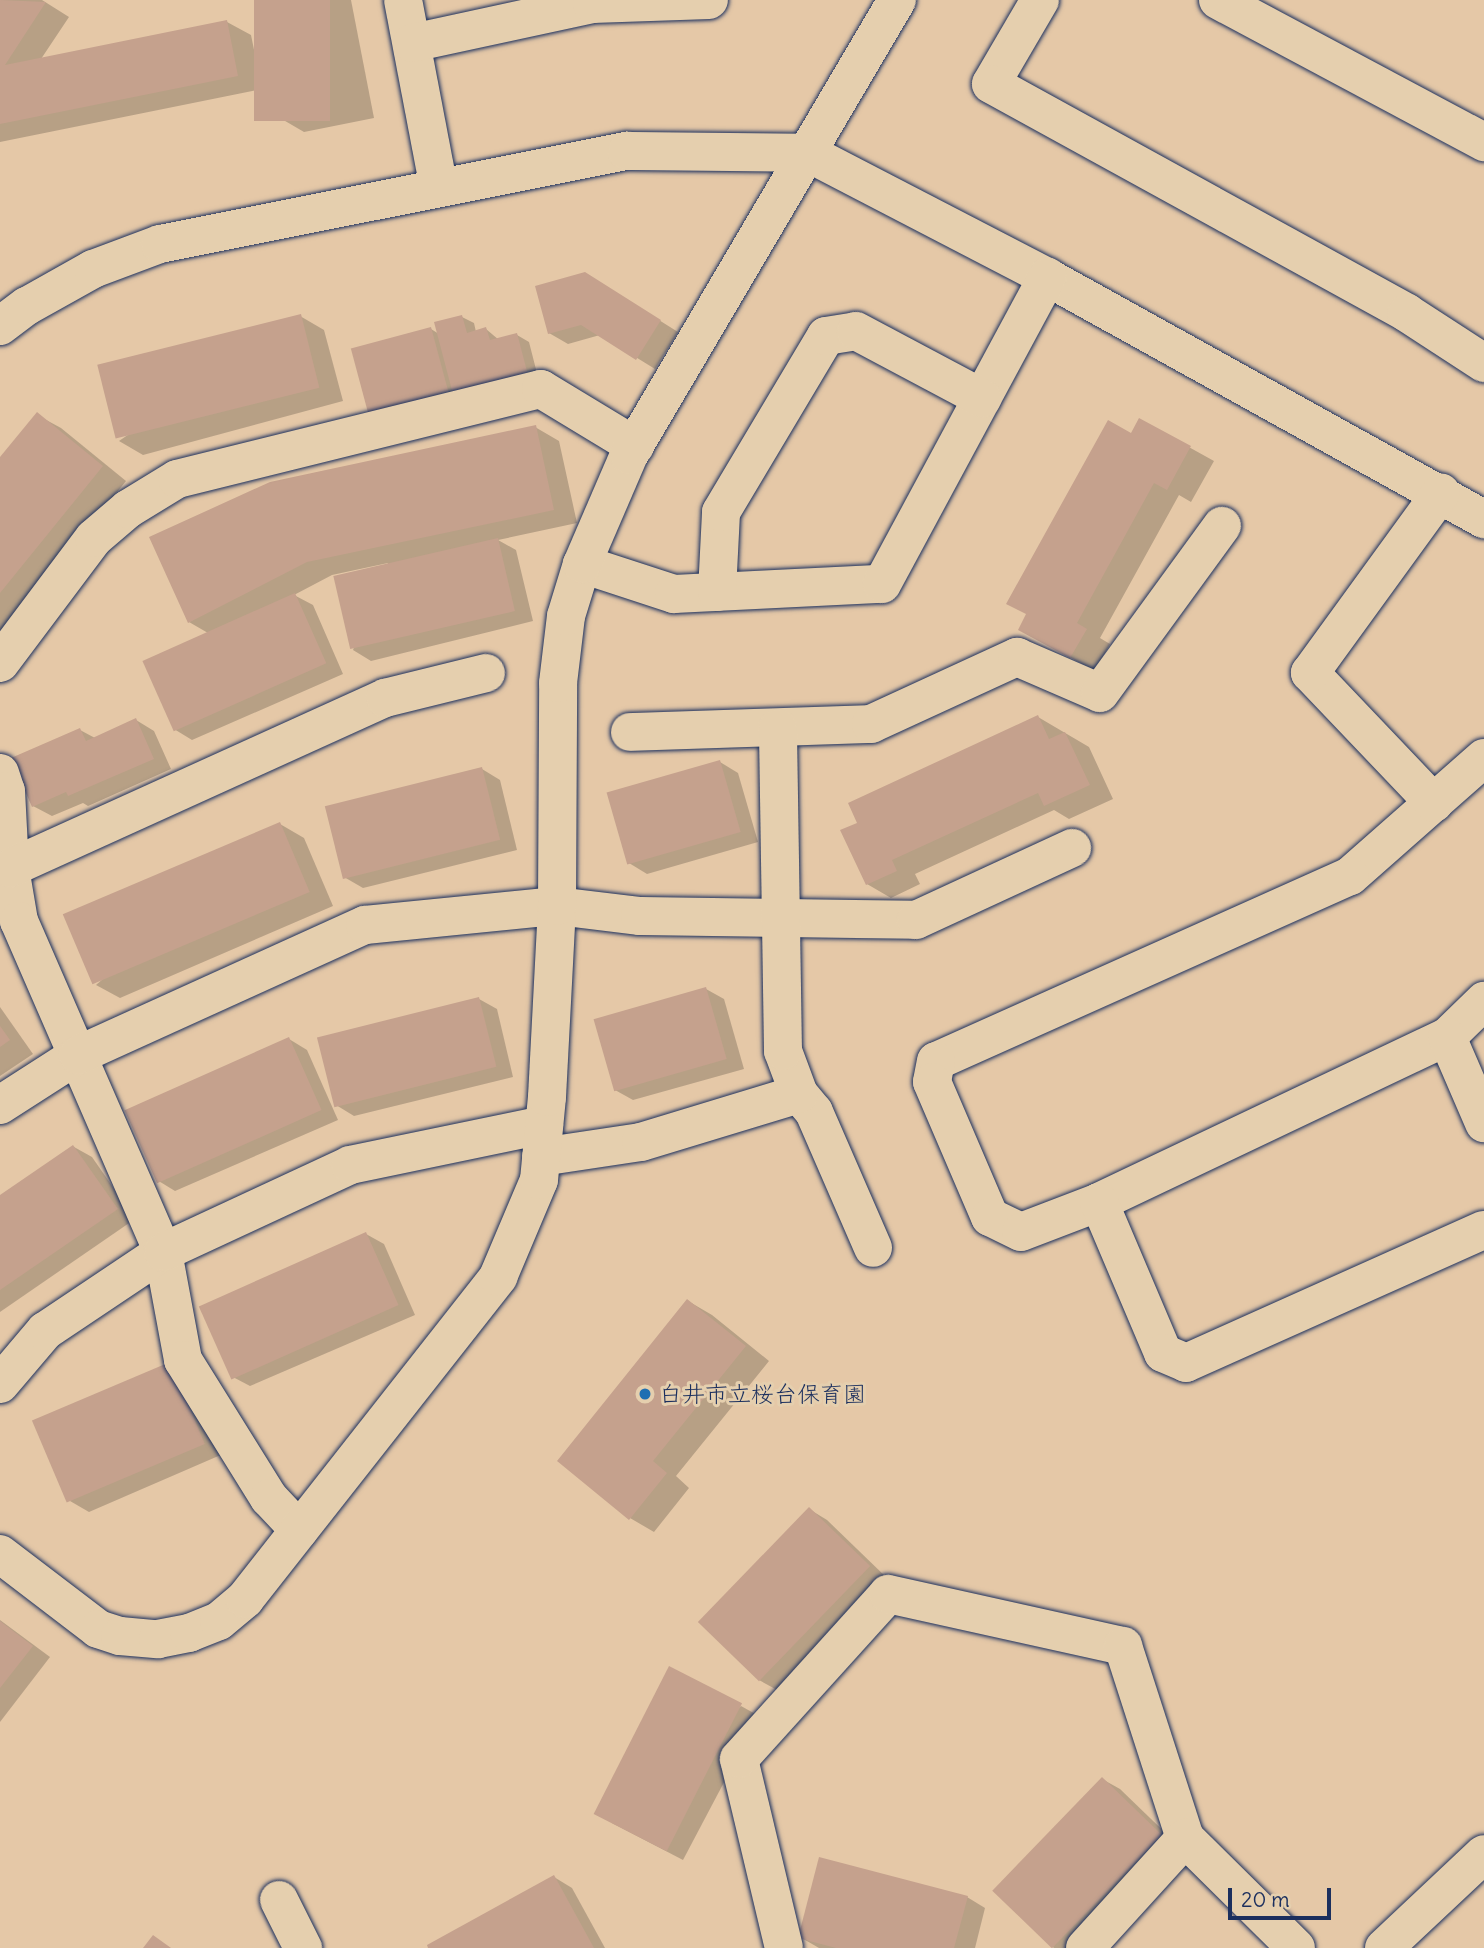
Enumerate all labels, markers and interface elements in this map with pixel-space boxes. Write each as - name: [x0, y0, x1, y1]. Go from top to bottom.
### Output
- place label: 白井市立桜台保育園: [659, 1380, 866, 1408]
- marker: 白井市立桜台保育園: [637, 1386, 653, 1402]
- scale bar: [1232, 1874, 1335, 1918]
- text: 20 m: [1241, 1886, 1290, 1913]

